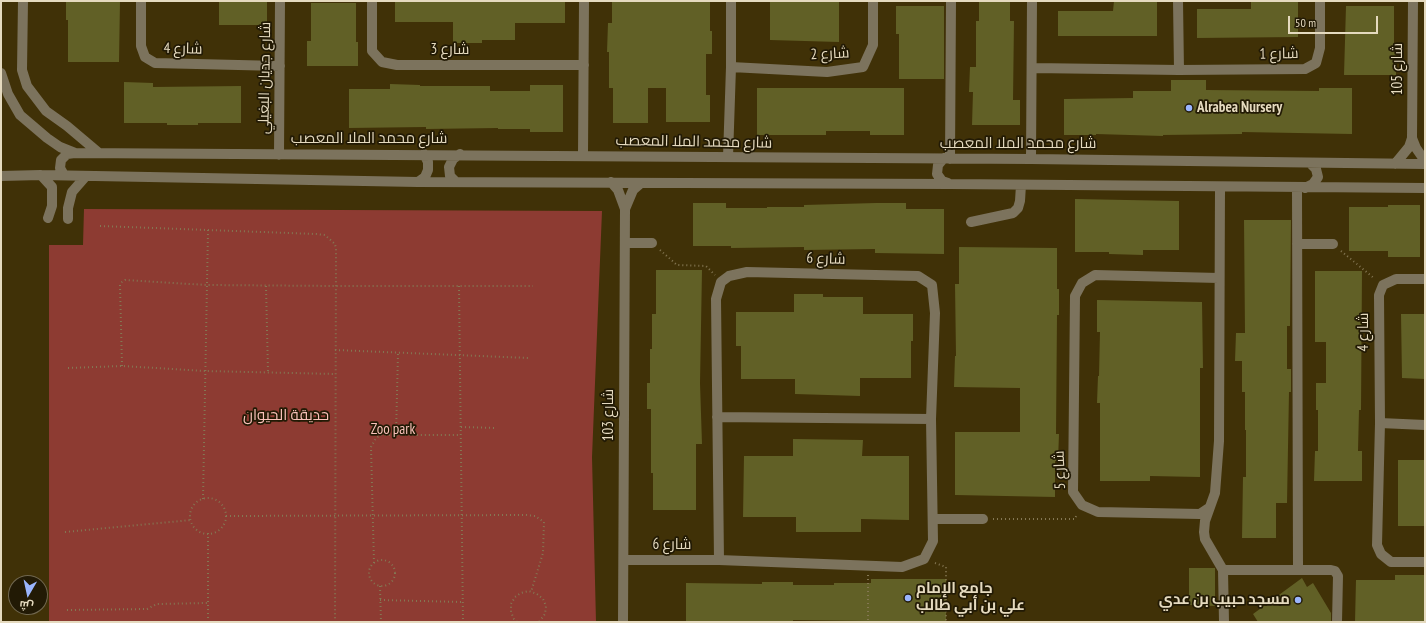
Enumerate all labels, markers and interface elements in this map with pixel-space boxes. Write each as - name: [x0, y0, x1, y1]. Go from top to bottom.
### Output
- scale bar: [1290, 8, 1380, 34]
- text: 50 m: [1295, 15, 1316, 30]
- street label: شارع جديان البغيلي: [255, 22, 275, 134]
- street label: شارع 4: [163, 40, 203, 58]
- street label: شارع 3: [431, 41, 469, 59]
- street label: شارع 105: [1389, 43, 1407, 95]
- street label: شارع 2: [810, 44, 850, 64]
- street label: شارع 1: [1259, 45, 1299, 63]
- place label: Alrabea Nursery: [1197, 99, 1282, 117]
- marker: Alrabea Nursery: [1184, 103, 1194, 113]
- street label: شارع محمد الملا المعصب: [291, 130, 447, 148]
- street label: شارع محمد الملا المعصب: [616, 132, 772, 152]
- street label: شارع محمد الملا المعصب: [940, 135, 1096, 153]
- street label: شارع 6: [806, 249, 846, 269]
- street label: شارع 4: [1355, 313, 1373, 351]
- street label: شارع 103: [600, 389, 618, 441]
- park label: حديقة الحيوان: [243, 407, 329, 425]
- park label: Zoo park: [371, 421, 415, 439]
- street label: شارع 5: [1050, 450, 1070, 490]
- street label: شارع 6: [653, 536, 691, 554]
- north arrow: [8, 575, 48, 615]
- place label: جامع الإمام علي بن أبي طالب: [916, 580, 1025, 615]
- place label: مسجد حبيب بن عدي: [1159, 591, 1290, 609]
- marker: جامع الإمام علي بن أبي طالب: [903, 593, 913, 603]
- marker: مسجد حبيب بن عدي: [1293, 595, 1303, 605]
- text: ش: [18, 598, 34, 614]

